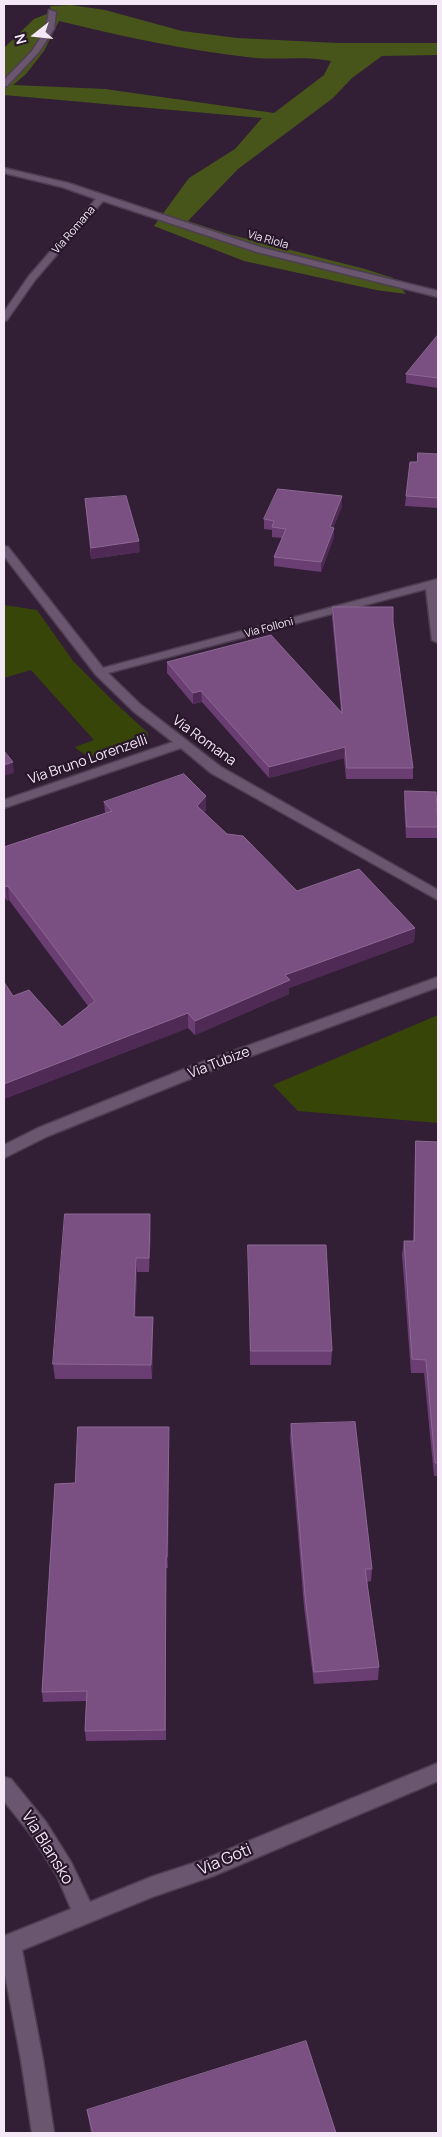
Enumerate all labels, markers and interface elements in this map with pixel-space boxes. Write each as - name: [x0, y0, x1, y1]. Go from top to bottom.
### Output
- north arrow: [10, 10, 60, 60]
- text: N: [10, 32, 31, 47]
- street label: Via Romana: [50, 203, 98, 257]
- street label: Via Riola: [246, 228, 290, 252]
- street label: Via Folloni: [243, 615, 295, 641]
- street label: Via Romana: [169, 712, 239, 770]
- street label: Via Bruno Lorenzelli: [26, 732, 150, 788]
- street label: Via Tubize: [186, 1044, 252, 1082]
- street label: Via Blansko: [17, 1808, 77, 1888]
- street label: Via Goti: [195, 1840, 255, 1880]

